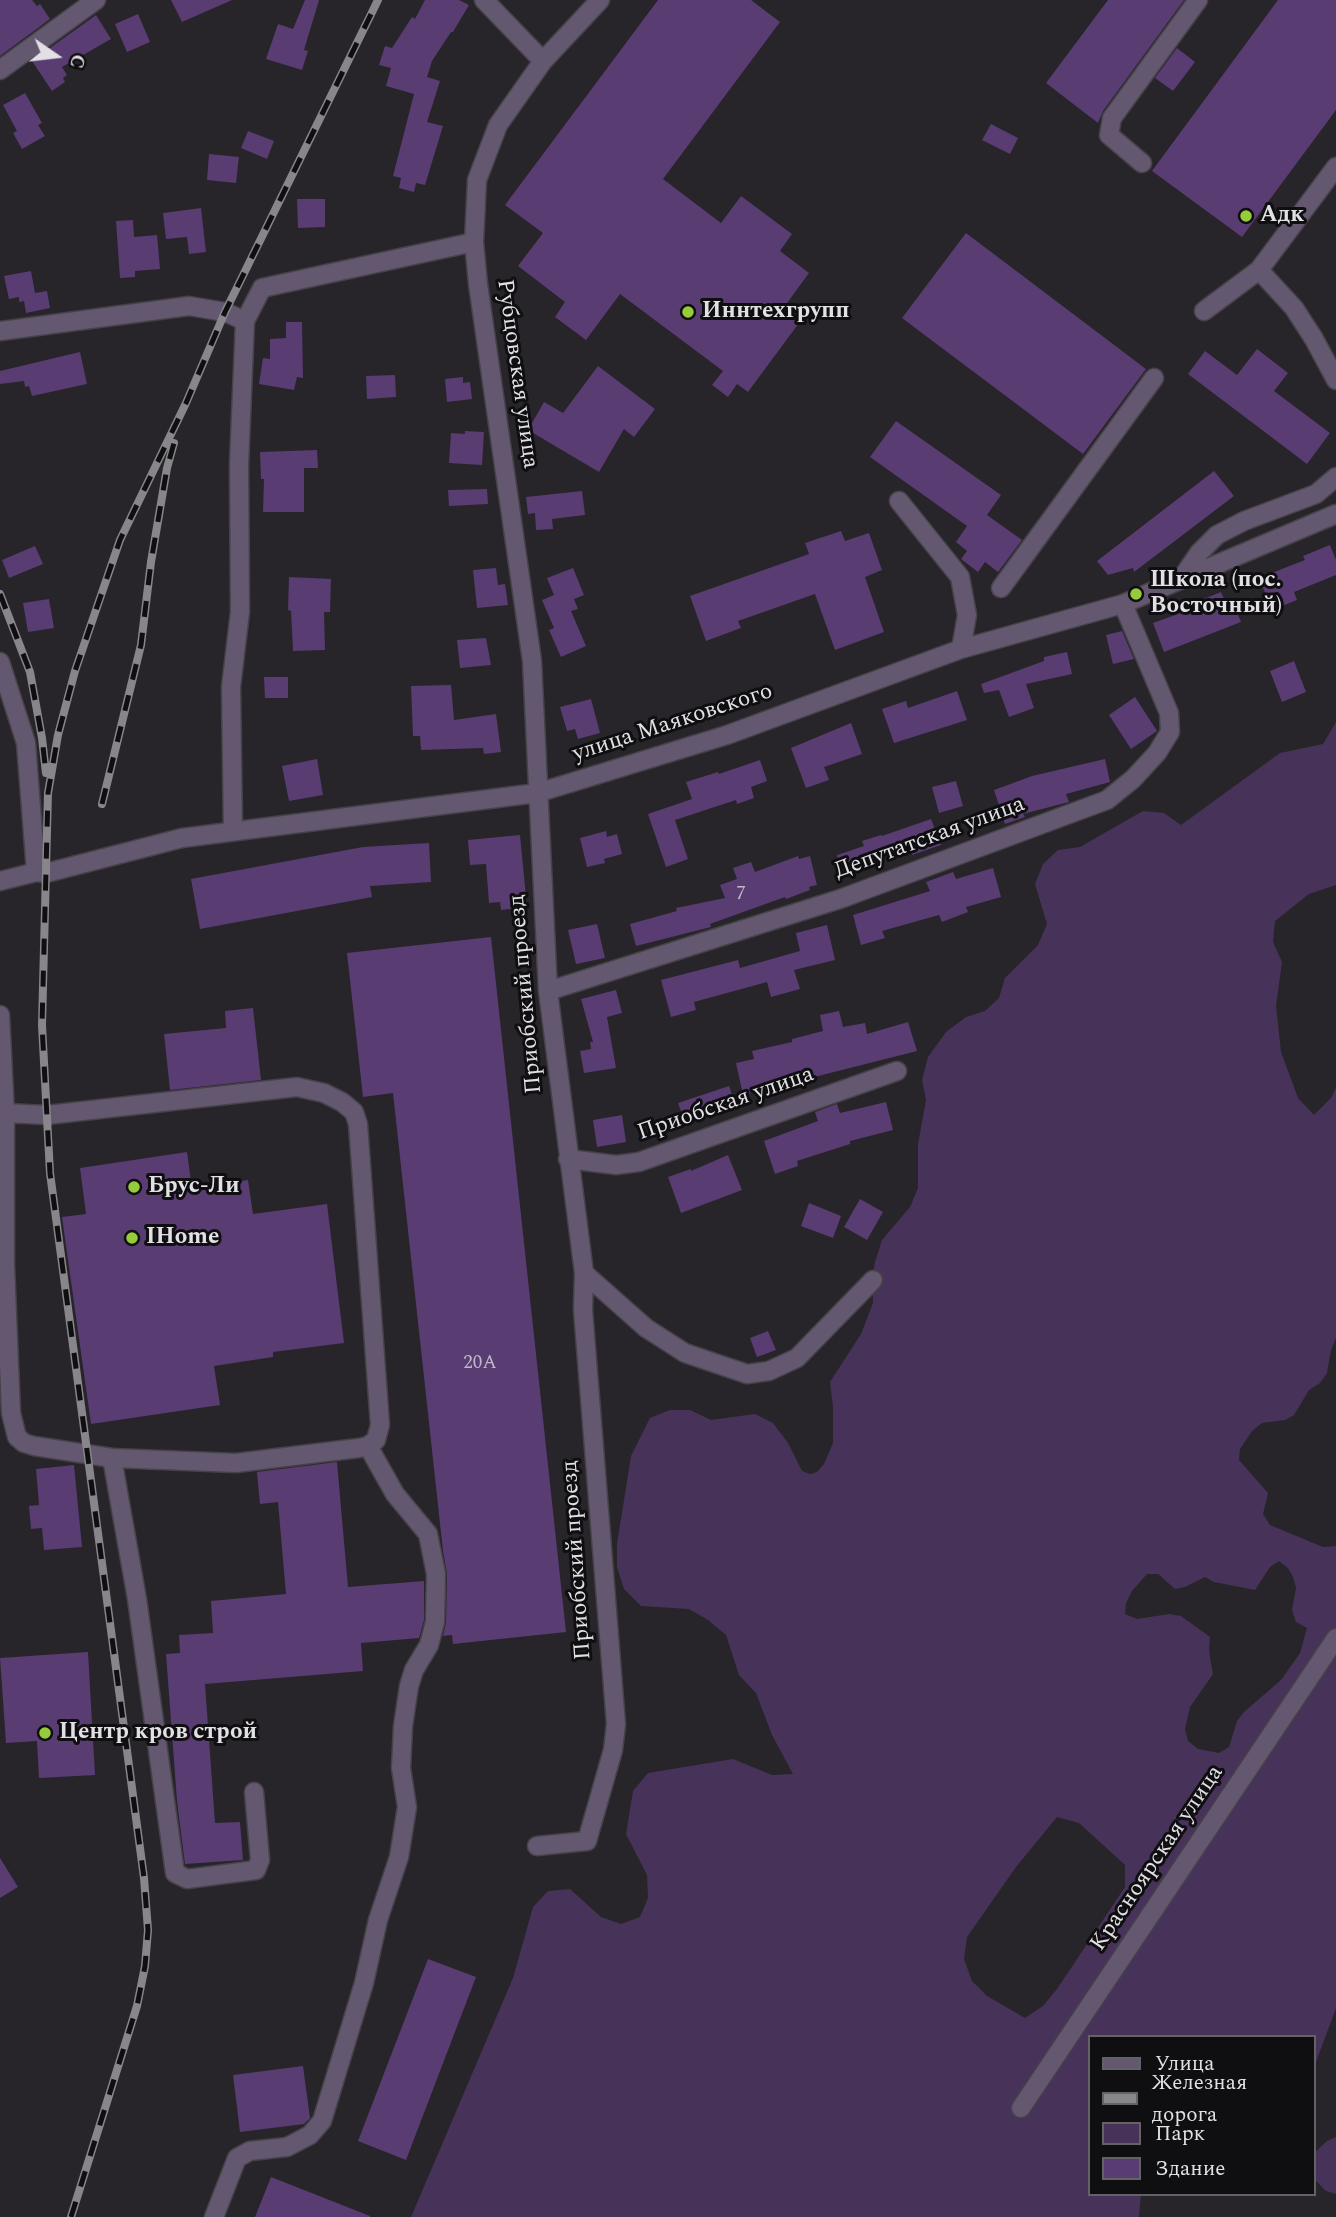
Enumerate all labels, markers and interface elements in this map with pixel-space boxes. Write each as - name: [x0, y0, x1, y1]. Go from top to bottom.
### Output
- north arrow: [21, 21, 91, 91]
- text: С: [61, 51, 93, 71]
- place label: Адк: [1260, 202, 1304, 230]
- marker: Адк: [1238, 208, 1254, 224]
- street label: Рубцовская улица: [489, 278, 543, 470]
- place label: Иннтехгрупп: [702, 298, 850, 326]
- marker: Иннтехгрупп: [680, 304, 696, 320]
- place label: Школа (пос. Восточный): [1150, 567, 1282, 621]
- marker: Школа (пос. Восточный): [1128, 586, 1144, 602]
- street label: улица Маяковского: [570, 679, 776, 769]
- street label: Депутатская улица: [831, 792, 1029, 886]
- house number: 7: [736, 884, 746, 906]
- street label: Приобский проезд: [505, 893, 549, 1095]
- street label: Приобская улица: [634, 1062, 818, 1148]
- place label: Брус-Ли: [148, 1173, 240, 1201]
- marker: Брус-Ли: [126, 1179, 142, 1195]
- place label: IHome: [146, 1224, 219, 1252]
- marker: IHome: [124, 1230, 140, 1246]
- house number: 20А: [463, 1353, 497, 1375]
- street label: Приобский проезд: [557, 1459, 599, 1661]
- place label: Центр кров строй: [59, 1719, 257, 1747]
- marker: Центр кров строй: [37, 1725, 53, 1741]
- street label: Красноярская улица: [1086, 1761, 1230, 1957]
- legend: [1088, 2035, 1315, 2196]
- text: Улица: [1155, 2048, 1214, 2080]
- text: Железная дорога: [1152, 2067, 1247, 2131]
- text: Парк: [1155, 2118, 1205, 2150]
- text: Здание: [1155, 2153, 1225, 2185]

